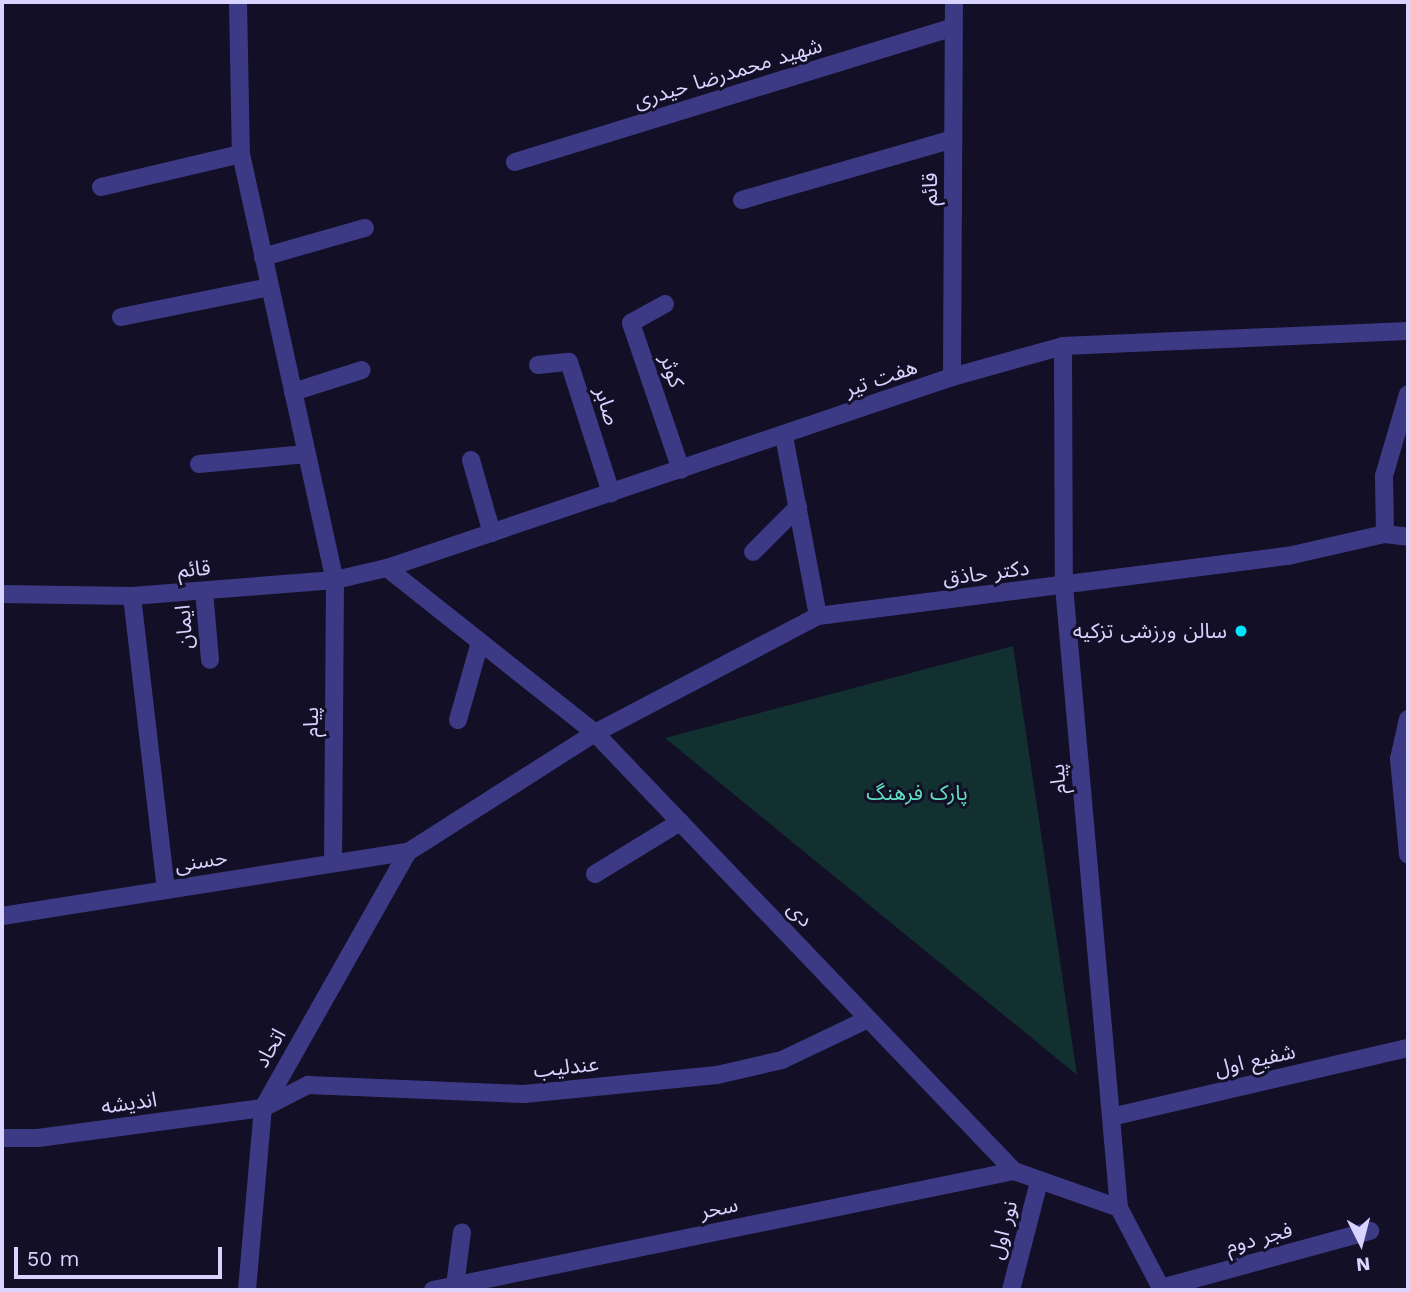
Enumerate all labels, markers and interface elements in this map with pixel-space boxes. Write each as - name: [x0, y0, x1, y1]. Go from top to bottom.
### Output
- street label: شهید محمدرضا حیدری: [631, 32, 825, 114]
- street label: قائم: [917, 173, 943, 205]
- street label: کوثر: [655, 351, 689, 391]
- street label: هفت تیر: [841, 354, 921, 402]
- street label: صابر: [589, 384, 625, 428]
- street label: قائم: [176, 555, 212, 583]
- street label: دکتر حاذق: [941, 555, 1031, 591]
- street label: ایمان: [170, 604, 198, 650]
- place label: سالن ورزشی تزکیه: [1073, 618, 1227, 644]
- marker: سالن ورزشی تزکیه: [1233, 623, 1249, 639]
- street label: پیام: [298, 707, 324, 737]
- street label: پیام: [1044, 763, 1072, 795]
- park label: پارک فرهنگ: [866, 780, 968, 806]
- street label: حسنی: [173, 844, 229, 878]
- street label: دی: [782, 896, 818, 932]
- street label: اتحاد: [249, 1024, 291, 1072]
- street label: شفیع اول: [1212, 1039, 1298, 1081]
- street label: عندلیب: [532, 1051, 600, 1083]
- street label: اندیشه: [99, 1087, 159, 1119]
- street label: سحر: [698, 1192, 740, 1224]
- street label: نور اول: [983, 1198, 1023, 1262]
- north arrow: [1326, 1208, 1396, 1278]
- street label: فجر دوم: [1223, 1217, 1295, 1259]
- scale bar: [18, 1232, 226, 1276]
- text: 50 m: [27, 1246, 79, 1271]
- text: N: [1355, 1252, 1371, 1277]

